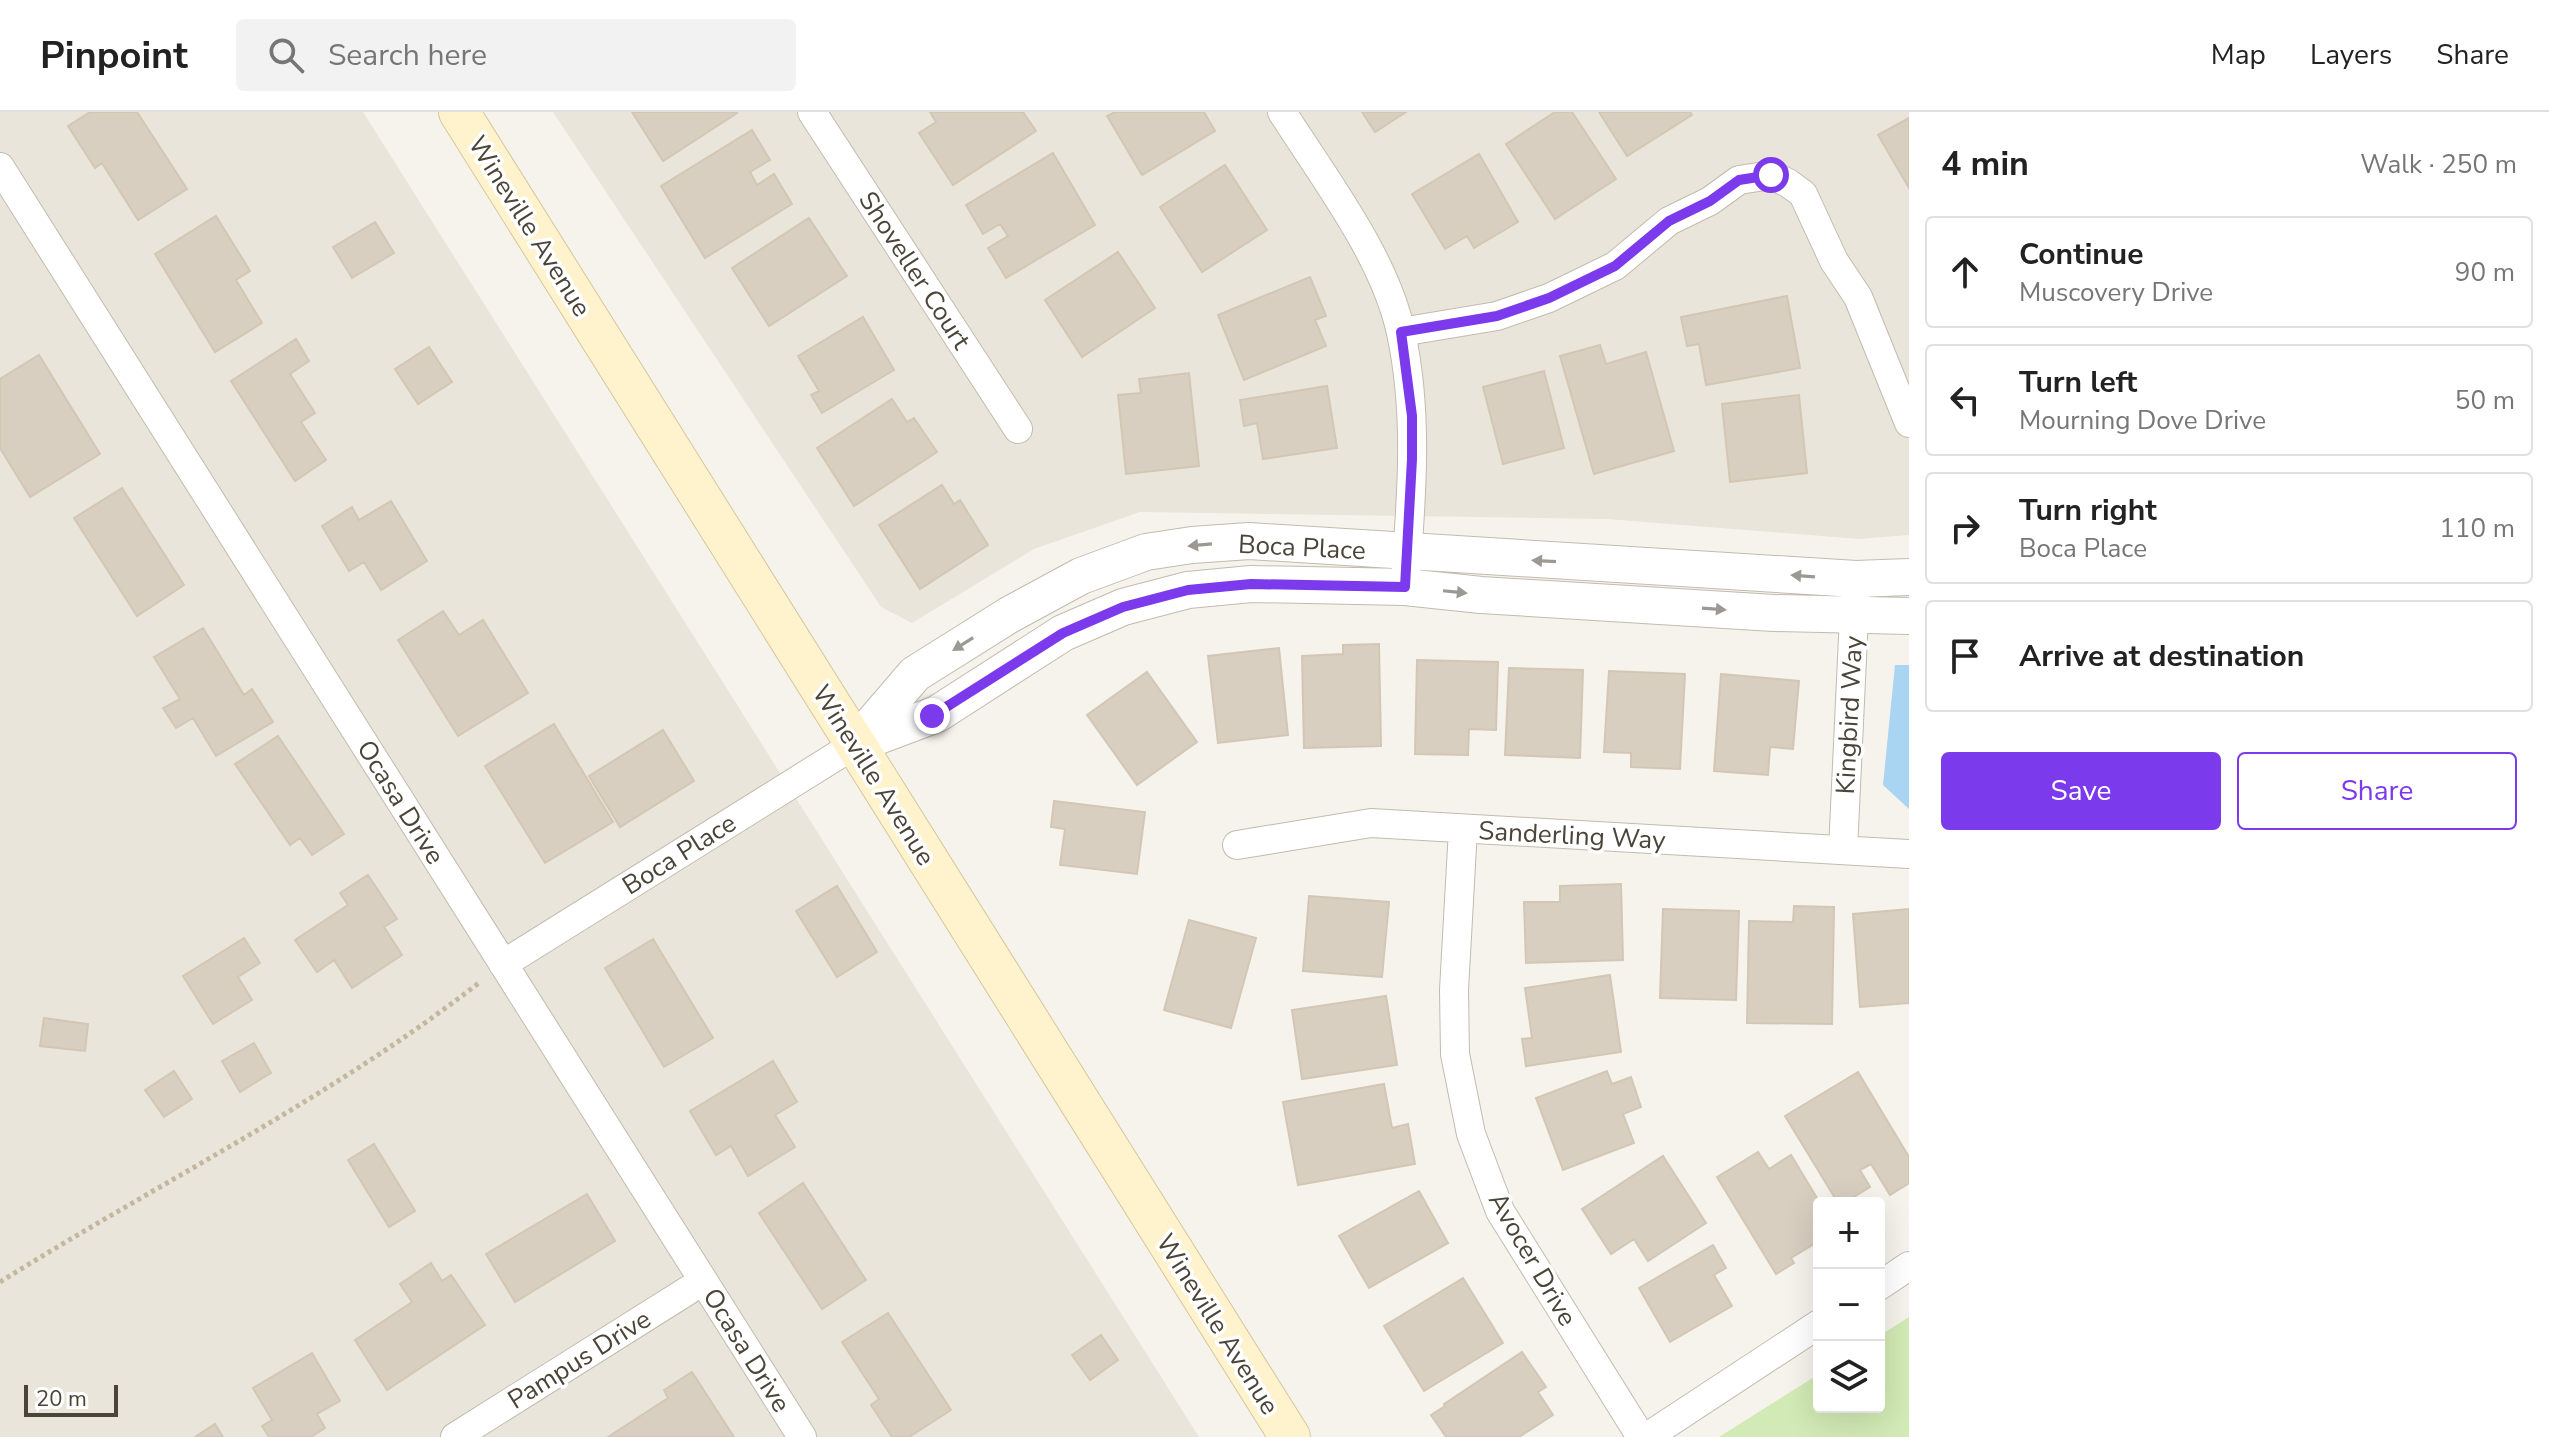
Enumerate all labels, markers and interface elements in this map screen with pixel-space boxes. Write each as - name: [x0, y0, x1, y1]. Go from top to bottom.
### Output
- search box: [236, 19, 796, 91]
- text: Pinpoint: [40, 30, 188, 81]
- icon: search: [264, 33, 308, 77]
- text: Search here: [328, 35, 487, 76]
- text: Map: [2211, 36, 2266, 74]
- text: Layers: [2310, 36, 2392, 74]
- text: Share: [2436, 36, 2509, 74]
- street label: Wineville Avenue: [460, 129, 599, 323]
- text: 4 min: [1941, 141, 2029, 187]
- text: Walk · 250 m: [2360, 147, 2517, 182]
- route start: [1753, 157, 1789, 193]
- street label: Shoveller Court: [850, 184, 979, 357]
- text: Continue: [2019, 234, 2144, 275]
- icon: ahead: [1943, 250, 1987, 294]
- text: 90 m: [2455, 255, 2515, 290]
- text: Muscovery Drive: [2019, 275, 2213, 310]
- text: Turn left: [2019, 362, 2137, 403]
- icon: left: [1943, 378, 1987, 422]
- text: 50 m: [2455, 383, 2515, 418]
- text: Mourning Dove Drive: [2019, 403, 2266, 438]
- text: Turn right: [2019, 490, 2157, 531]
- icon: right: [1943, 506, 1987, 550]
- text: 110 m: [2439, 511, 2515, 546]
- street label: Boca Place: [1237, 527, 1367, 568]
- text: Boca Place: [2019, 531, 2147, 566]
- one-way arrow: [1187, 539, 1212, 552]
- one-way arrow: [1531, 554, 1556, 567]
- one-way arrow: [1790, 569, 1815, 582]
- one-way arrow: [1443, 586, 1468, 599]
- one-way arrow: [1702, 603, 1727, 616]
- street label: Kingbird Way: [1828, 634, 1871, 795]
- icon: arrive: [1943, 634, 1987, 678]
- one-way arrow: [953, 636, 974, 651]
- text: Arrive at destination: [2019, 636, 2304, 677]
- street label: Wineville Avenue: [804, 678, 943, 872]
- route end: [914, 698, 950, 734]
- street label: Ocasa Drive: [349, 734, 453, 871]
- button: Save: [1941, 752, 2221, 830]
- button: Share: [2237, 752, 2517, 830]
- street label: Boca Place: [616, 806, 743, 903]
- street label: Sanderling Way: [1477, 813, 1667, 858]
- street label: Avocer Drive: [1480, 1186, 1585, 1333]
- map controls: [1813, 1197, 1885, 1413]
- button: +: [1813, 1197, 1885, 1269]
- street label: Wineville Avenue: [1148, 1227, 1287, 1421]
- button: −: [1813, 1269, 1885, 1341]
- street label: Ocasa Drive: [695, 1282, 799, 1419]
- street label: Pampus Drive: [501, 1302, 657, 1417]
- button: layers: [1813, 1341, 1885, 1413]
- scale bar: [24, 1381, 118, 1417]
- text: 20 m: [36, 1384, 87, 1414]

